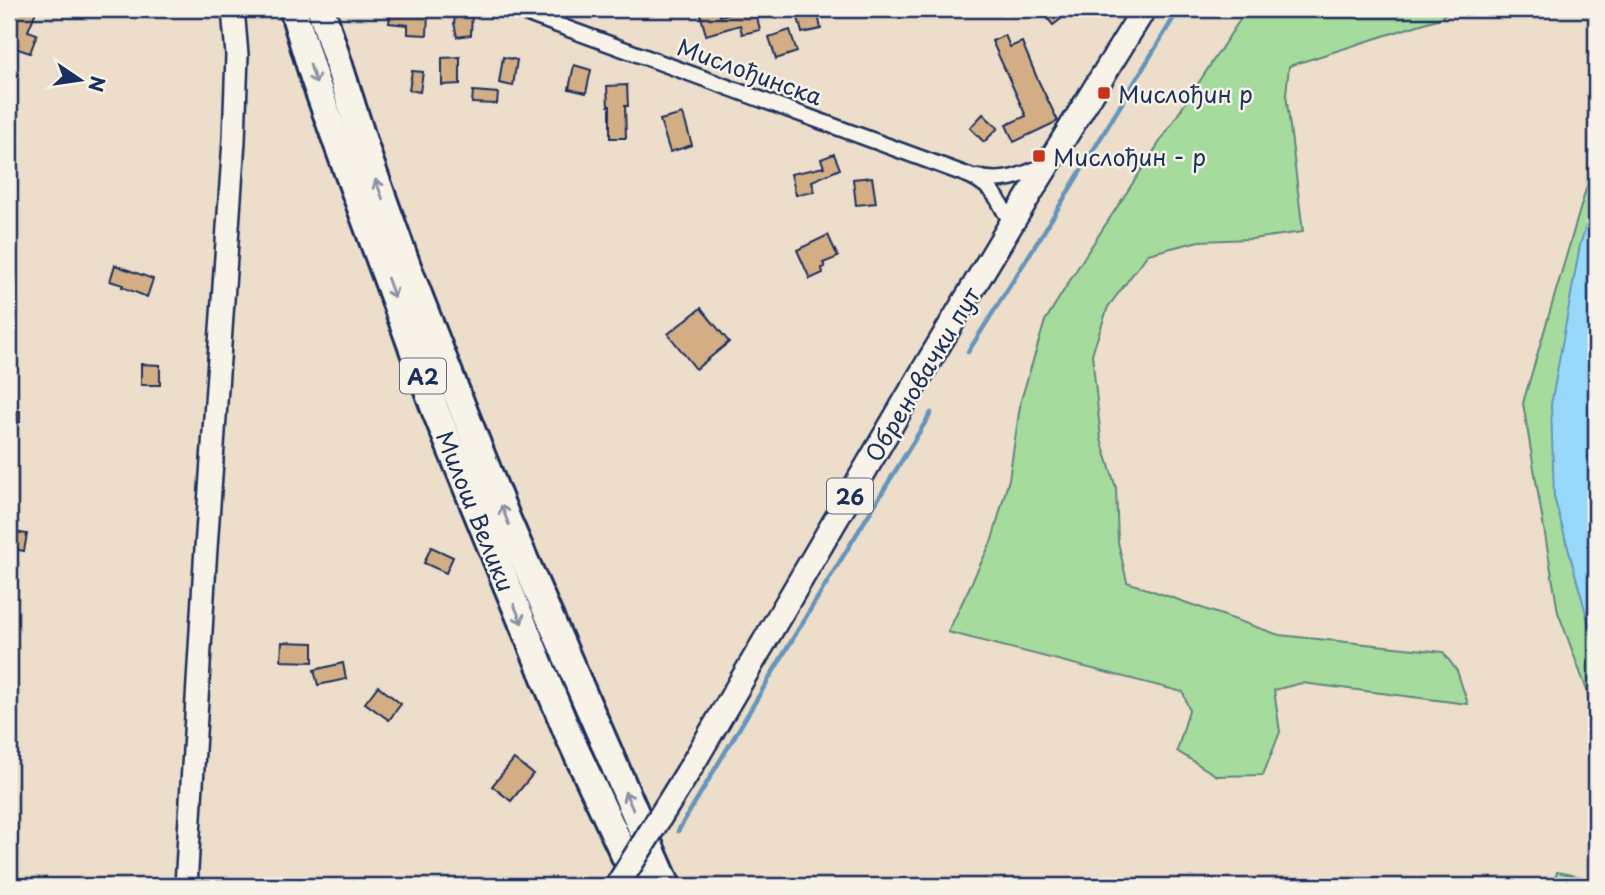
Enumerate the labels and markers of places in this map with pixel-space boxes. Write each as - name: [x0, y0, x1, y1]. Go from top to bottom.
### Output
- place label: Мислођин р: [1118, 76, 1253, 111]
- marker: Мислођин р: [1096, 85, 1112, 101]
- place label: Мислођин - р: [1053, 139, 1206, 174]
- marker: Мислођин - р: [1031, 148, 1047, 164]

